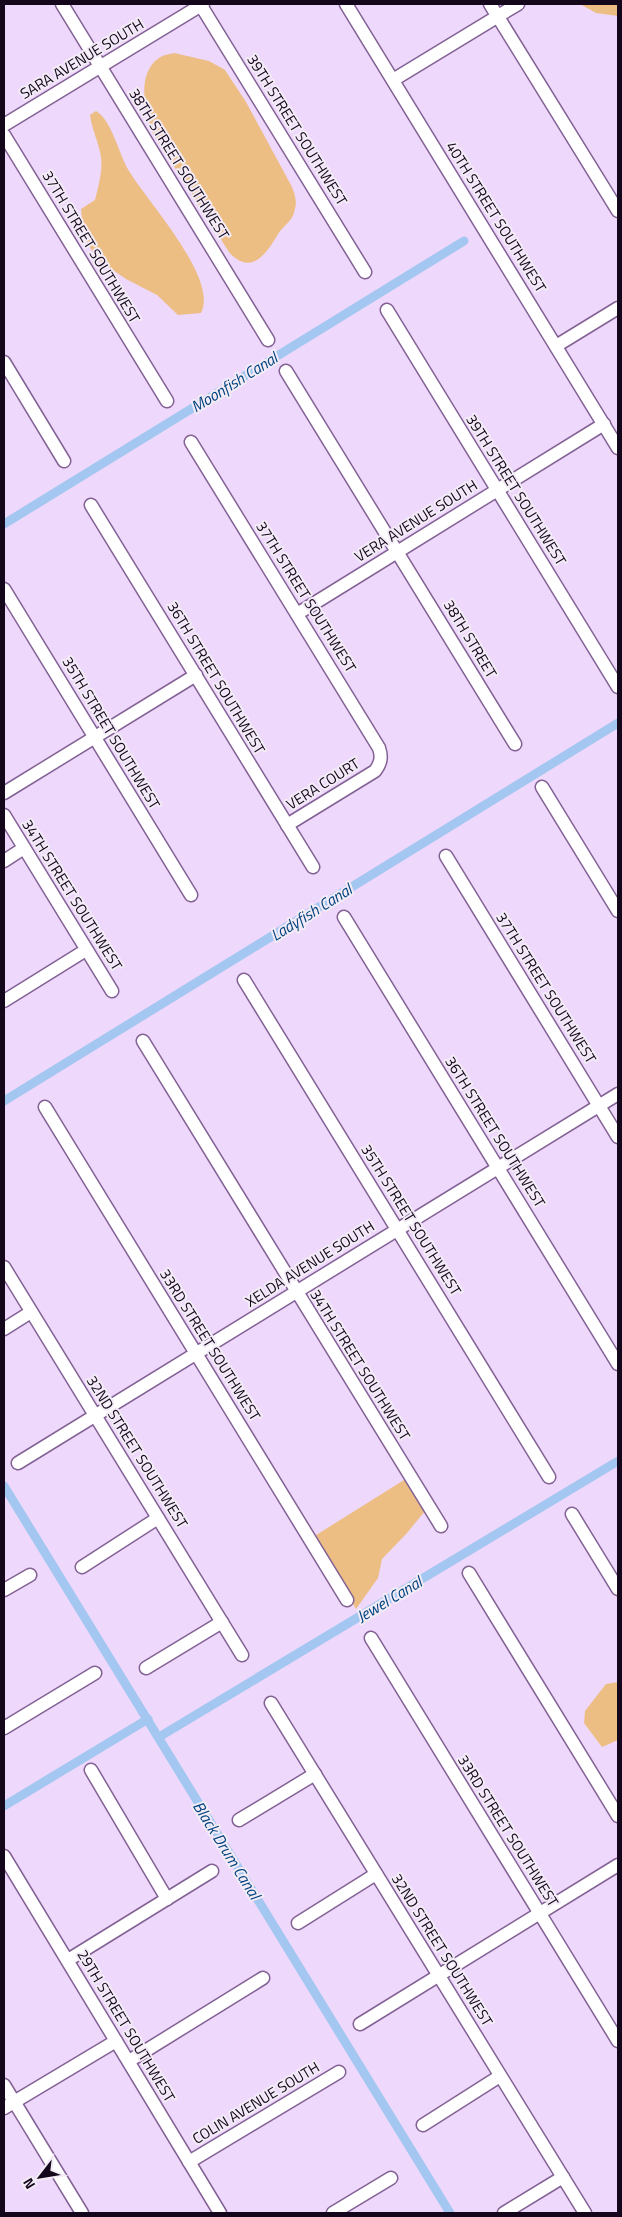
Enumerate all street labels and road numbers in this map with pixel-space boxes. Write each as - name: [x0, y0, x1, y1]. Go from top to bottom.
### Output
- street label: SARA AVENUE SOUTH: [15, 12, 148, 105]
- street label: 39TH STREET SOUTHWEST: [241, 50, 353, 210]
- street label: 38TH STREET SOUTHWEST: [123, 84, 235, 244]
- street label: 40TH STREET SOUTHWEST: [440, 137, 552, 297]
- street label: 37TH STREET SOUTHWEST: [37, 166, 146, 328]
- street label: 39TH STREET SOUTHWEST: [460, 410, 572, 570]
- street label: VERA AVENUE SOUTH: [350, 473, 482, 568]
- street label: 37TH STREET SOUTHWEST: [250, 517, 362, 677]
- street label: 38TH STREET: [438, 595, 503, 682]
- street label: 36TH STREET SOUTHWEST: [162, 597, 271, 759]
- street label: 35TH STREET SOUTHWEST: [57, 652, 166, 814]
- street label: VERA COURT: [281, 752, 364, 815]
- street label: 34TH STREET SOUTHWEST: [16, 815, 128, 975]
- street label: 37TH STREET SOUTHWEST: [490, 908, 602, 1068]
- street label: 36TH STREET SOUTHWEST: [439, 1052, 551, 1212]
- street label: 35TH STREET SOUTHWEST: [355, 1140, 467, 1300]
- street label: XELDA AVENUE SOUTH: [241, 1215, 379, 1313]
- street label: 33RD STREET SOUTHWEST: [154, 1264, 267, 1425]
- street label: 34TH STREET SOUTHWEST: [304, 1285, 416, 1445]
- street label: 32ND STREET SOUTHWEST: [81, 1371, 194, 1533]
- street label: 33RD STREET SOUTHWEST: [452, 1750, 565, 1911]
- street label: 32ND STREET SOUTHWEST: [386, 1869, 499, 2031]
- street label: 29TH STREET SOUTHWEST: [72, 1945, 181, 2107]
- street label: COLIN AVENUE SOUTH: [188, 2055, 324, 2150]

